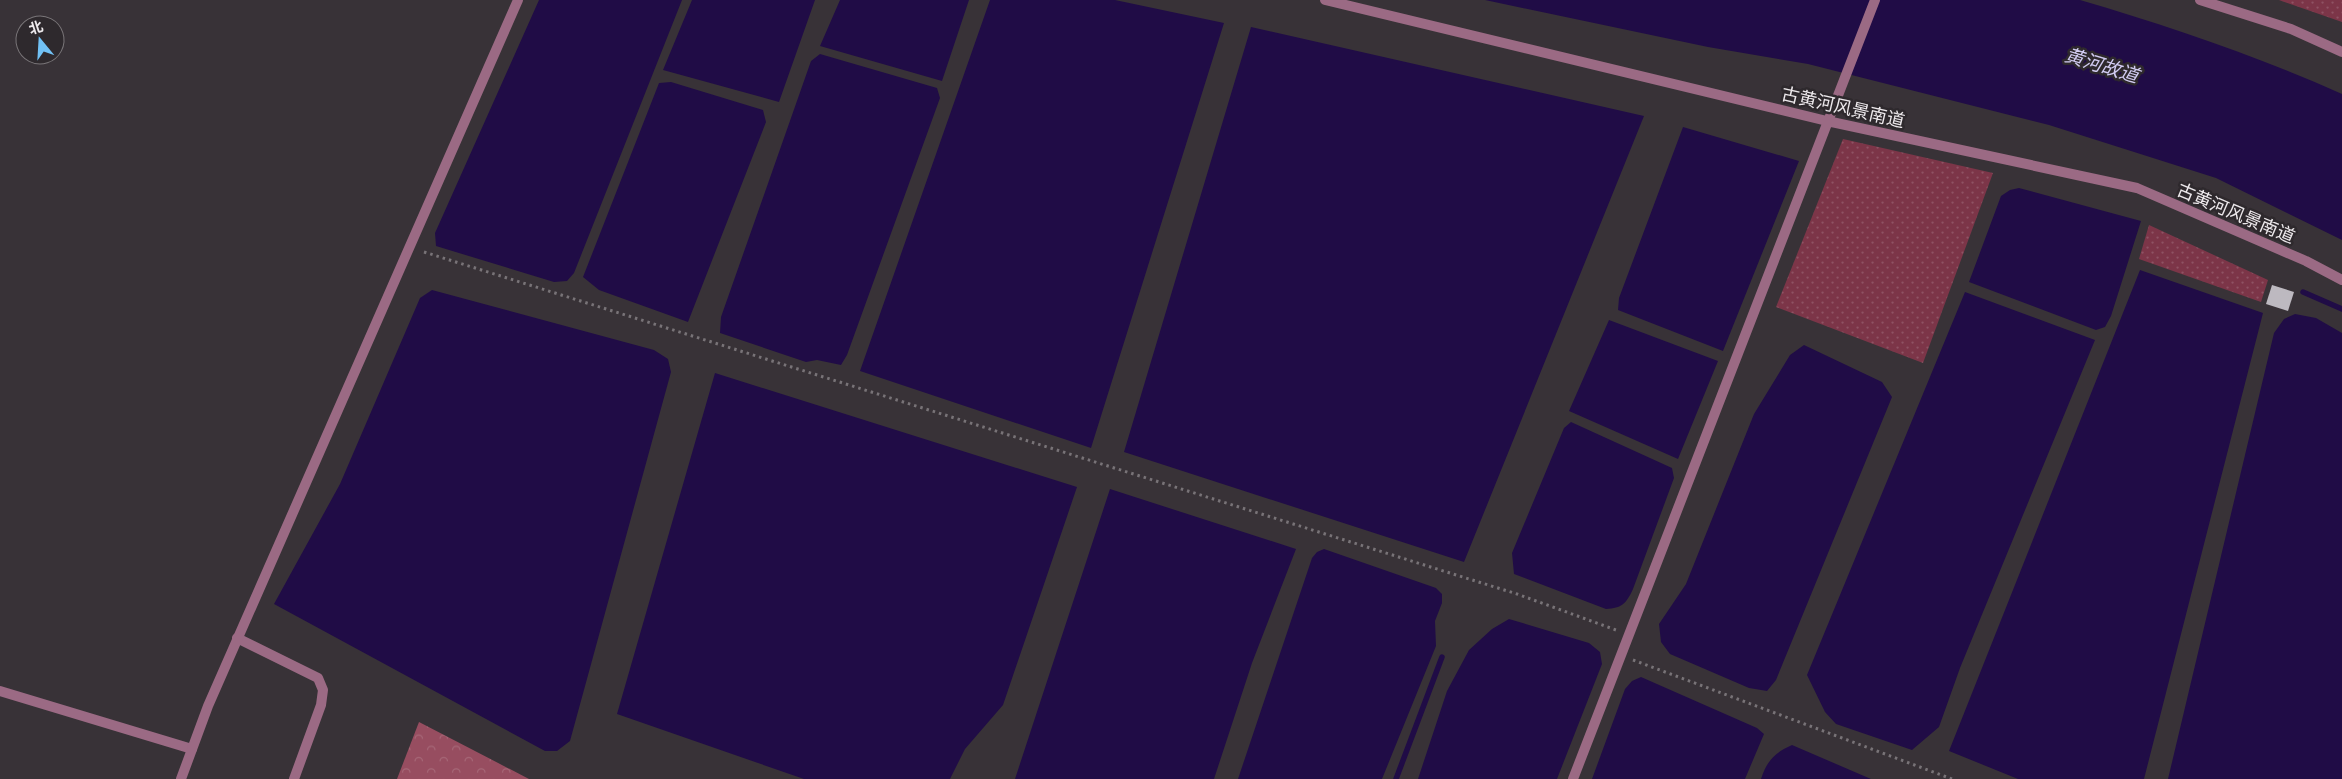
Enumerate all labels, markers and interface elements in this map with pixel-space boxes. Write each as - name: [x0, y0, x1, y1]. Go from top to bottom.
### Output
- north arrow: [15, 15, 65, 65]
- text: 北: [27, 17, 45, 38]
- water label: 黄河故道: [2062, 41, 2145, 89]
- street label: 古黄河风景南道: [1779, 81, 1907, 133]
- street label: 古黄河风景南道: [2173, 177, 2299, 249]

